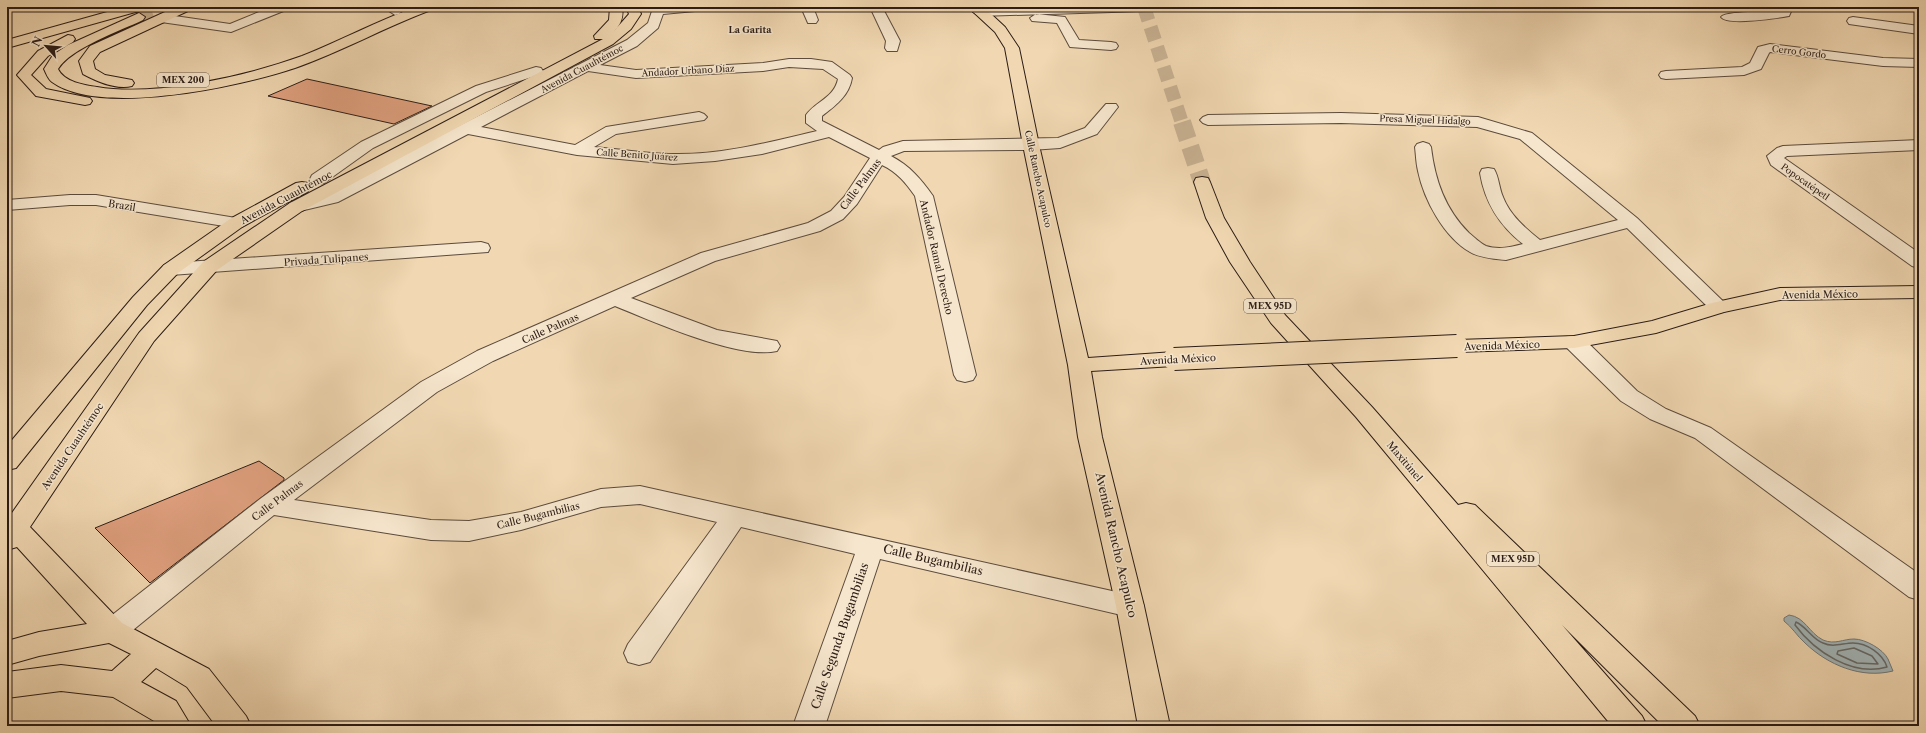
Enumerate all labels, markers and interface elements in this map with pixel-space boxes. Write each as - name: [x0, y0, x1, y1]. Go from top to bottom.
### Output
- district label: La Garita: [729, 24, 772, 35]
- north arrow: [26, 26, 66, 66]
- text: N: [29, 34, 46, 49]
- street label: Avenida Cuauhtémoc: [538, 42, 625, 95]
- street label: Cerro Gordo: [1771, 43, 1827, 60]
- street label: Andador Urbano Díaz: [640, 63, 735, 78]
- road number: MEX 200: [157, 73, 209, 87]
- street label: Presa Miguel Hidalgo: [1379, 112, 1471, 127]
- street label: Calle Rancho Acapulco: [1023, 129, 1054, 229]
- street label: Calle Benito Juárez: [596, 146, 679, 163]
- street label: Calle Palmas: [837, 156, 884, 213]
- street label: Popocatépetl: [1779, 161, 1832, 202]
- street label: Avenida Cuauhtémoc: [237, 168, 334, 228]
- street label: Brazil: [107, 197, 137, 214]
- street label: Andador Ramal Derecho: [917, 197, 956, 316]
- street label: Privada Tulipanes: [283, 250, 369, 269]
- street label: Avenida México: [1781, 287, 1858, 302]
- road number: MEX 95D: [1244, 299, 1296, 313]
- street label: Calle Palmas: [520, 310, 581, 347]
- street label: Avenida México: [1463, 338, 1540, 353]
- street label: Avenida México: [1139, 351, 1216, 368]
- street label: Avenida Cuauhtémoc: [38, 400, 106, 493]
- street label: Maxitúnel: [1384, 439, 1425, 484]
- street label: Avenida Rancho Acapulco: [1092, 470, 1141, 619]
- street label: Calle Palmas: [249, 477, 306, 524]
- street label: Calle Bugambilias: [495, 499, 581, 532]
- street label: Calle Bugambilias: [882, 541, 984, 578]
- road number: MEX 95D: [1487, 552, 1539, 566]
- street label: Calle Segunda Bugambilias: [807, 561, 872, 711]

